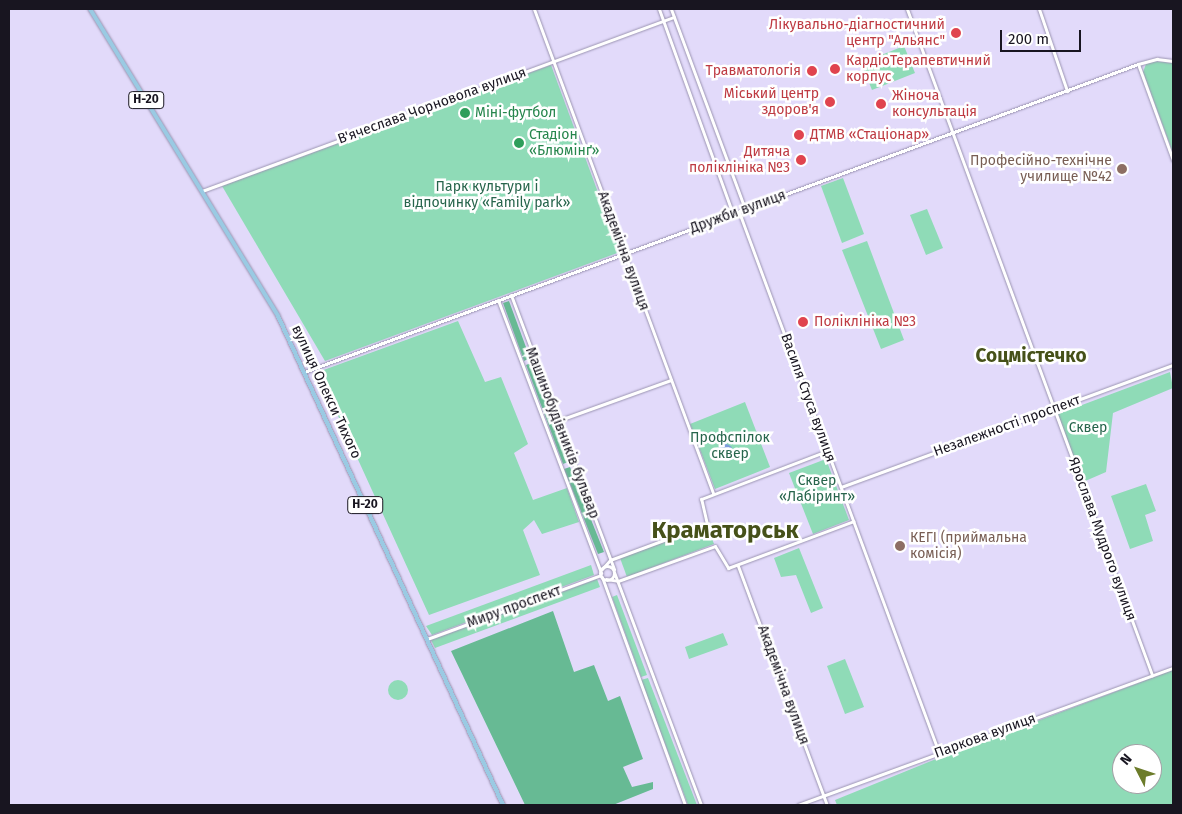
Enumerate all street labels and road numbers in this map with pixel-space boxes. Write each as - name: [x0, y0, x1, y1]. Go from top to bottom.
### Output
- street label: В'ячеслава Чорновола вулиця: [335, 64, 529, 148]
- road number: Н-20: [127, 90, 165, 110]
- street label: Дружби вулиця: [688, 187, 788, 237]
- street label: Академічна вулиця: [594, 189, 652, 313]
- street label: вулиця Олекси Тихого: [288, 322, 364, 462]
- street label: Василя Стуса вулиця: [777, 331, 839, 465]
- street label: Машинобудівників бульвар: [522, 345, 602, 521]
- street label: Незалежності проспект: [931, 392, 1083, 460]
- street label: Ярослава Мудрого вулиця: [1065, 455, 1139, 623]
- road number: Н-20: [346, 496, 384, 514]
- street label: Миру проспект: [465, 582, 563, 632]
- street label: Академічна вулиця: [754, 623, 812, 747]
- street label: Паркова вулиця: [932, 710, 1038, 762]

